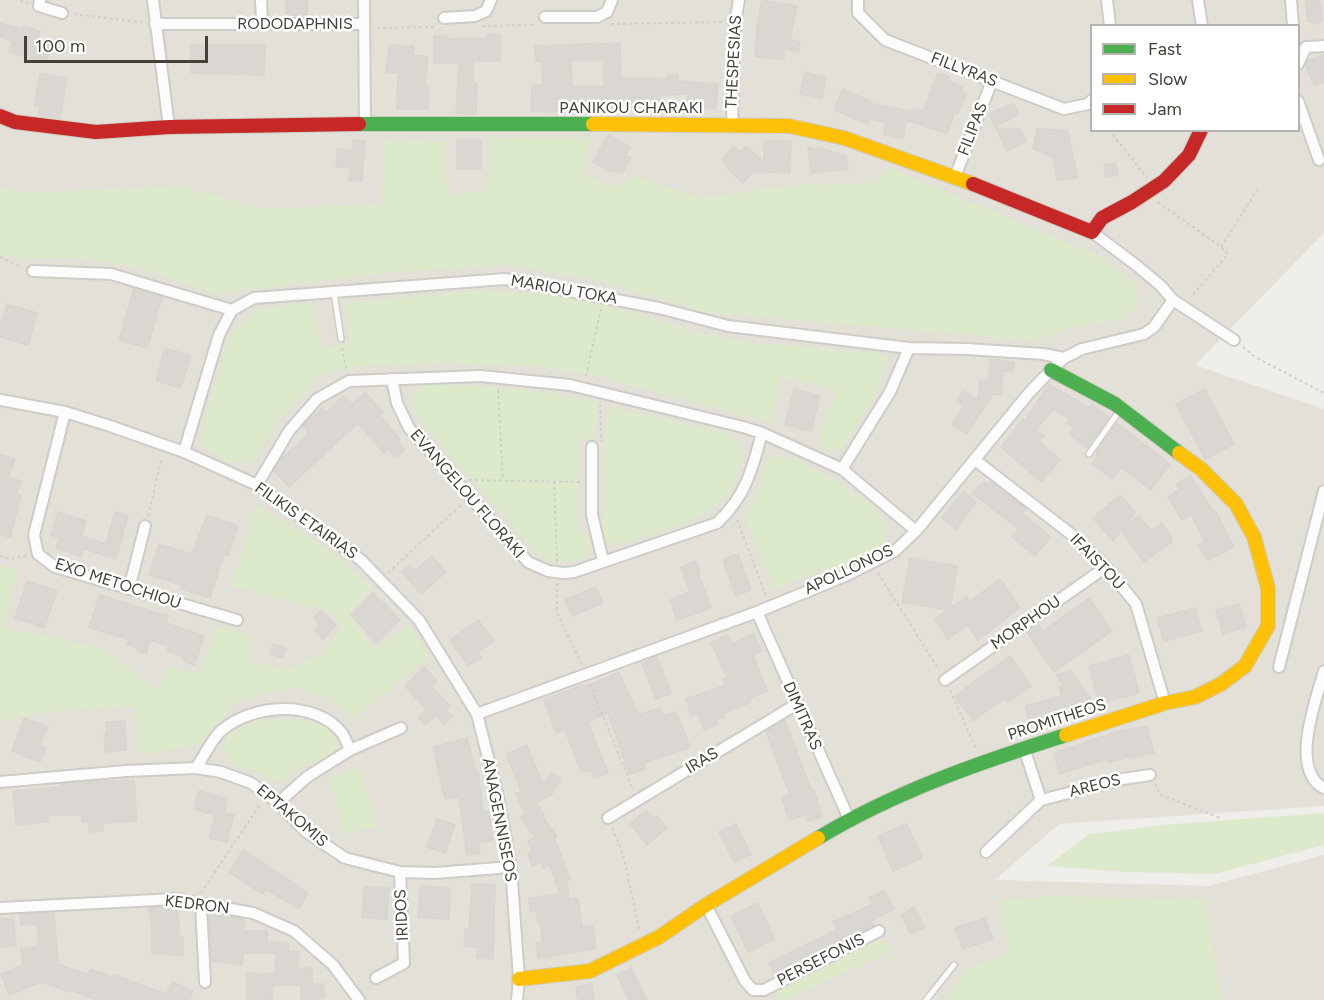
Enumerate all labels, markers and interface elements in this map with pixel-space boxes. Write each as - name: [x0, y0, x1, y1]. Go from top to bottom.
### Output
- street label: RODODAPHNIS: [237, 14, 353, 34]
- street label: THESPESIAS: [722, 15, 746, 109]
- scale bar: [27, 24, 212, 62]
- legend: [1090, 24, 1300, 132]
- text: 100 m: [35, 35, 85, 57]
- text: Fast: [1148, 38, 1182, 60]
- street label: FILLYRAS: [928, 49, 1000, 91]
- text: Slow: [1148, 68, 1187, 90]
- street label: PANIKOU CHARAKI: [559, 98, 703, 118]
- text: Jam: [1148, 98, 1182, 120]
- street label: FILIPAS: [954, 100, 992, 158]
- street label: MARIOU TOKA: [509, 271, 619, 309]
- street label: EVANGELOU FLORAKI: [406, 426, 528, 562]
- street label: FILIKIS ETAIRIAS: [251, 478, 361, 564]
- street label: IFAISTOU: [1066, 530, 1128, 594]
- street label: APOLLONOS: [801, 541, 897, 599]
- street label: EXO METOCHIOU: [52, 555, 184, 613]
- street label: MORPHOU: [987, 592, 1065, 654]
- street label: DIMITRAS: [778, 679, 826, 753]
- street label: PROMITHEOS: [1005, 695, 1109, 745]
- street label: IRAS: [682, 744, 722, 778]
- street label: ANAGENNISEOS: [478, 756, 520, 884]
- street label: AREOS: [1067, 770, 1123, 802]
- street label: EPTAKOMIS: [252, 781, 332, 851]
- street label: IRIDOS: [391, 889, 413, 941]
- street label: KEDRON: [164, 892, 230, 918]
- street label: PERSEFONIS: [774, 930, 868, 990]

